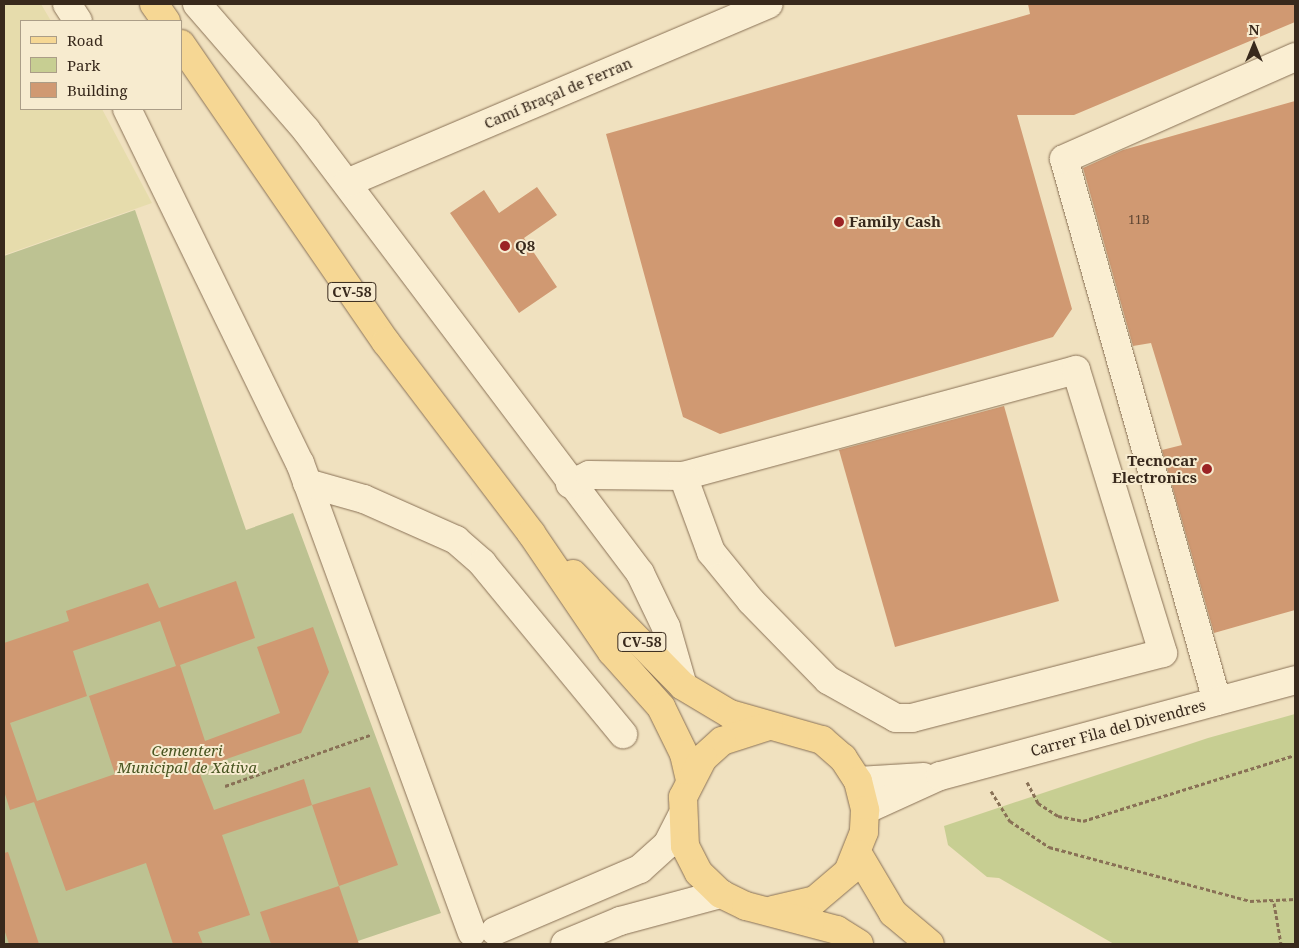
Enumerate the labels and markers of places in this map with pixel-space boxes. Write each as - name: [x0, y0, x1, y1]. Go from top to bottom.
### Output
- place label: Family Cash: [849, 213, 941, 231]
- marker: Family Cash: [833, 216, 845, 228]
- place label: Q8: [515, 237, 535, 255]
- marker: Q8: [499, 240, 511, 252]
- place label: Tecnocar Electronics: [1112, 451, 1197, 486]
- marker: Tecnocar Electronics: [1201, 463, 1213, 475]

